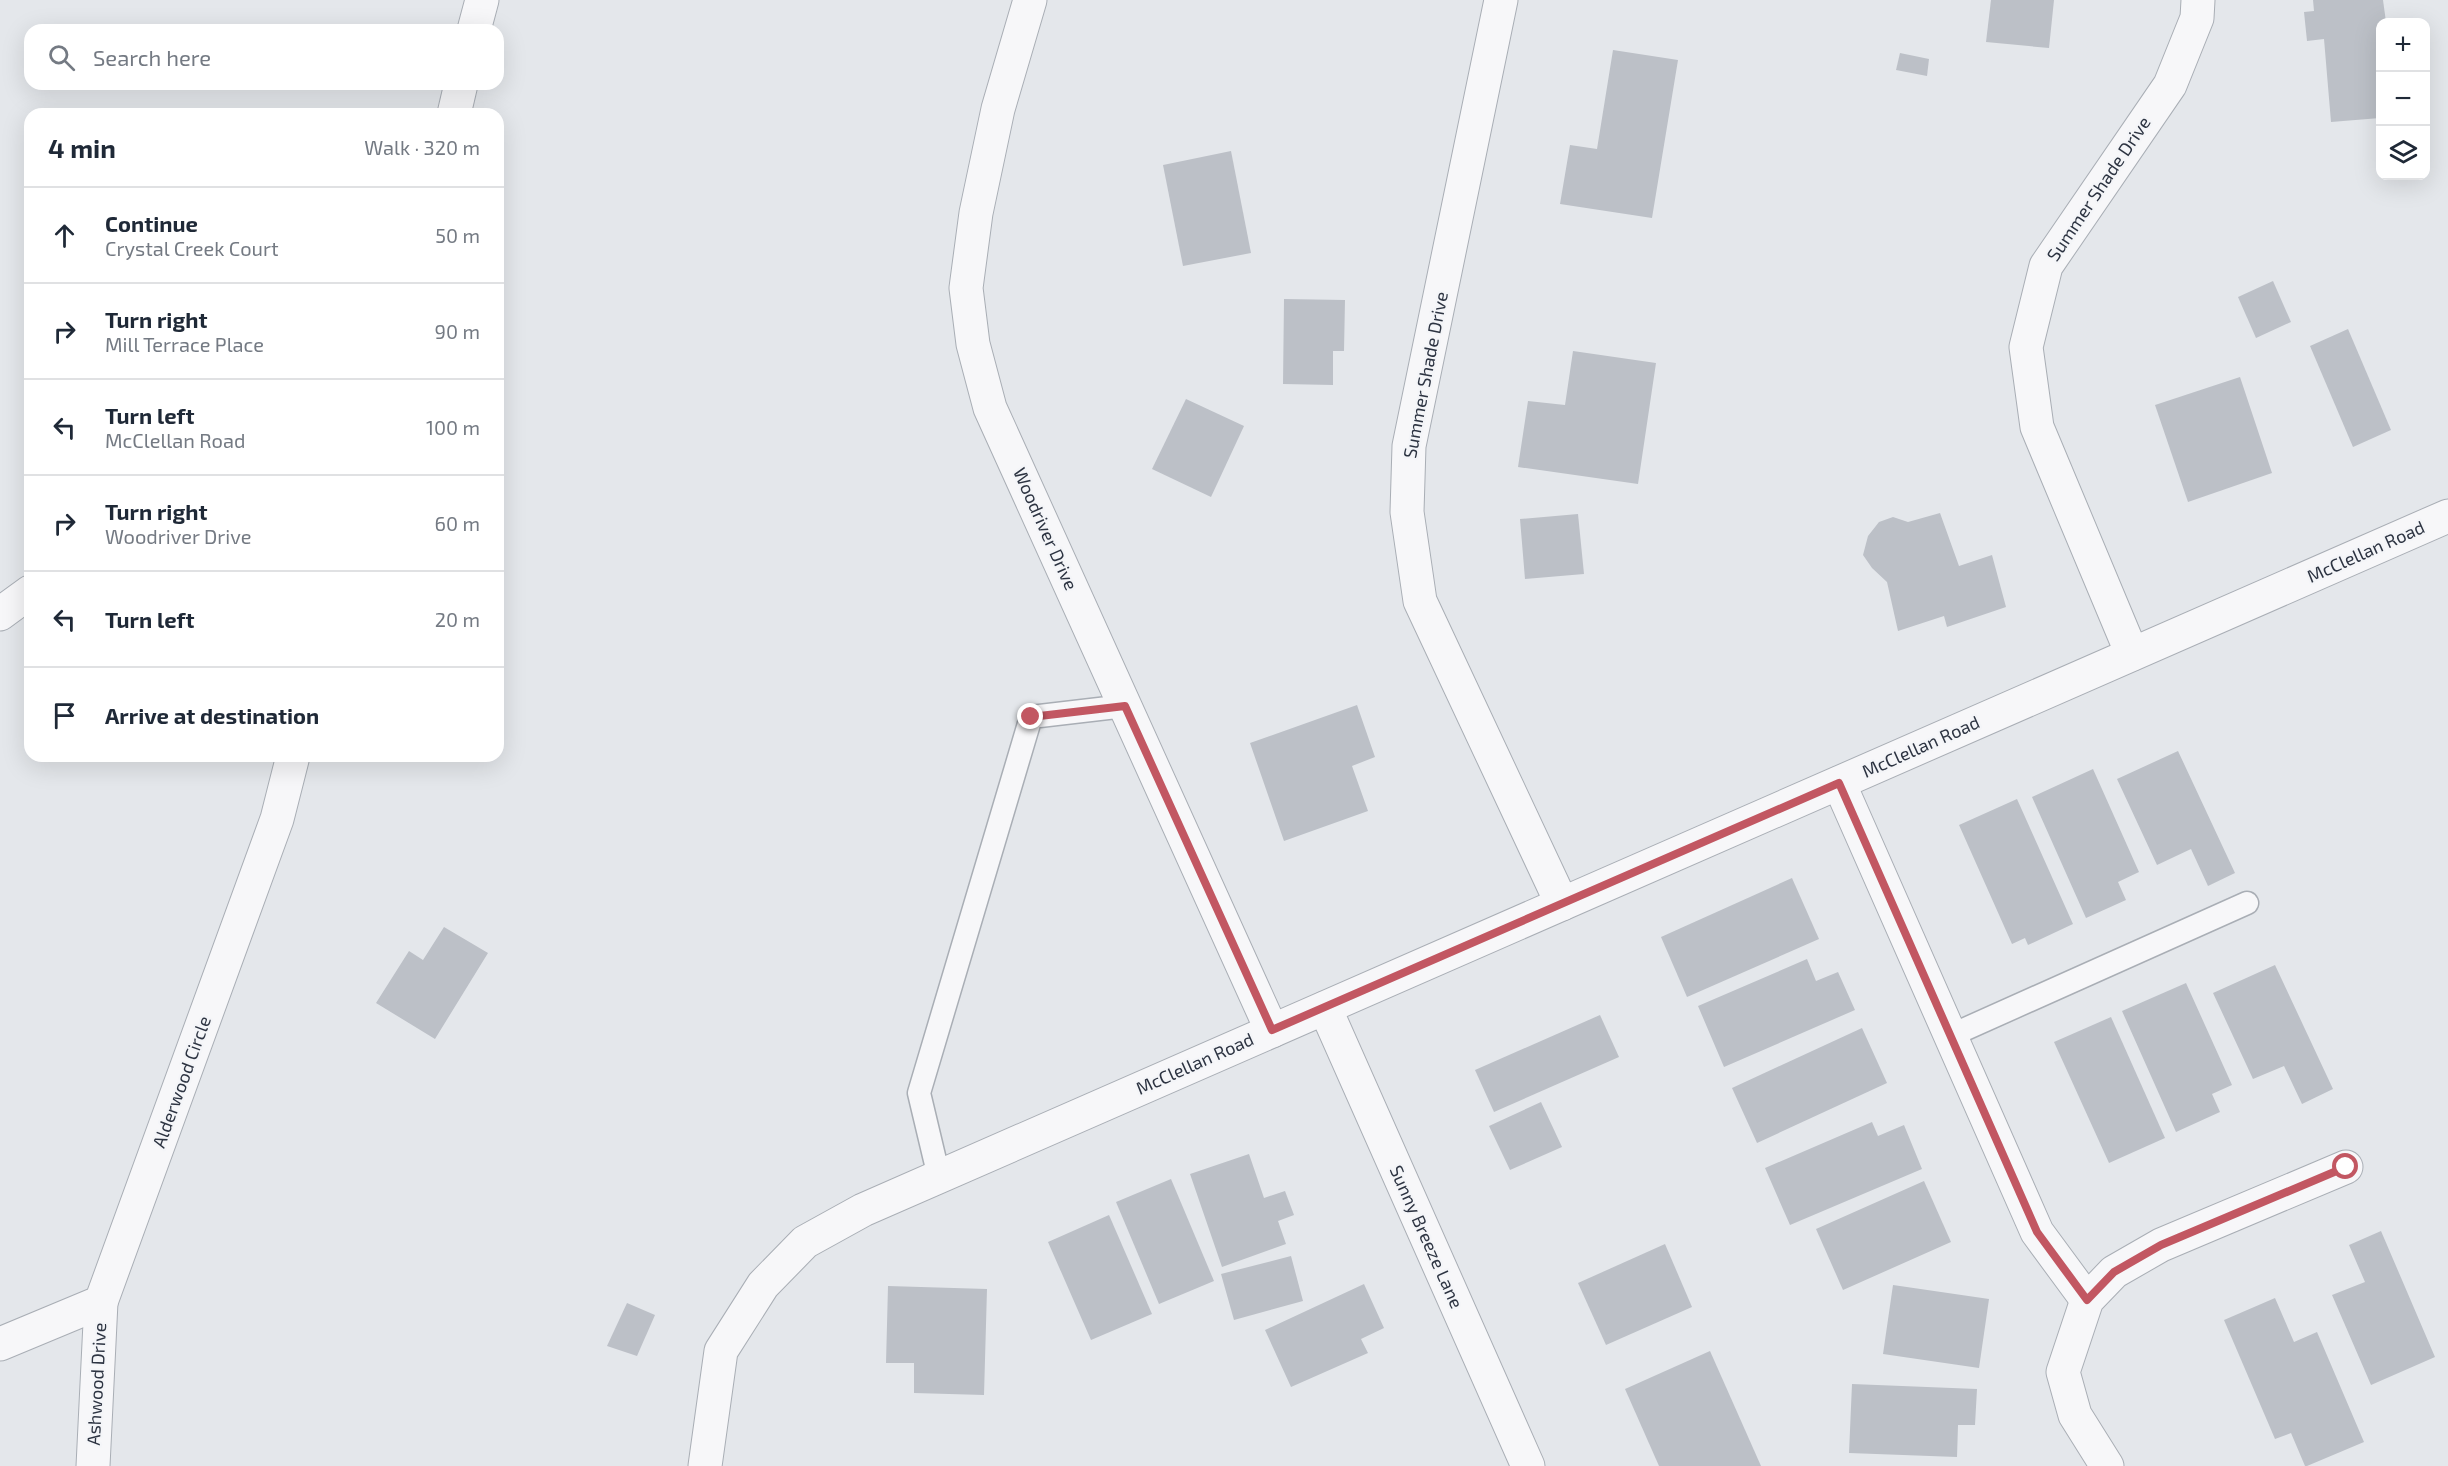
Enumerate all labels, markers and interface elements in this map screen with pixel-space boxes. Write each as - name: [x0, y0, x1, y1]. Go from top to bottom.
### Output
- map controls: [2376, 18, 2430, 180]
- button: +: [2376, 18, 2430, 72]
- search box: [24, 24, 504, 90]
- icon: search: [45, 41, 78, 74]
- text: Search here: [93, 44, 211, 70]
- button: −: [2376, 72, 2430, 126]
- street label: Summer Shade Drive: [2042, 112, 2155, 265]
- button: layers: [2376, 126, 2430, 180]
- text: 4 min: [48, 132, 116, 163]
- text: Walk · 320 m: [364, 135, 480, 159]
- text: Continue: [105, 210, 198, 236]
- icon: ahead: [48, 219, 81, 252]
- text: 50 m: [435, 223, 480, 247]
- text: Crystal Creek Court: [105, 236, 279, 260]
- street label: Summer Shade Drive: [1398, 289, 1452, 460]
- text: Turn right: [105, 306, 207, 332]
- icon: right: [48, 315, 81, 348]
- text: 90 m: [435, 319, 480, 343]
- text: Mill Terrace Place: [105, 332, 264, 356]
- text: Turn left: [105, 402, 194, 428]
- icon: left: [48, 411, 81, 444]
- text: 100 m: [426, 415, 480, 439]
- text: McClellan Road: [105, 428, 245, 452]
- street label: Woodriver Drive: [1009, 464, 1083, 593]
- text: Turn right: [105, 498, 207, 524]
- icon: right: [48, 507, 81, 540]
- text: 60 m: [435, 511, 480, 535]
- street label: McClellan Road: [2303, 515, 2428, 587]
- text: Woodriver Drive: [105, 524, 252, 548]
- icon: left: [48, 603, 81, 636]
- text: Turn left: [105, 606, 194, 632]
- text: 20 m: [435, 607, 480, 631]
- icon: arrive: [48, 699, 81, 732]
- text: Arrive at destination: [105, 702, 319, 728]
- route end: [1017, 703, 1043, 729]
- street label: McClellan Road: [1858, 710, 1983, 782]
- street label: Alderwood Circle: [147, 1013, 215, 1151]
- street label: McClellan Road: [1132, 1027, 1257, 1099]
- route start: [2332, 1153, 2358, 1179]
- street label: Sunny Breeze Lane: [1386, 1162, 1468, 1311]
- street label: Ashwood Drive: [82, 1322, 110, 1446]

